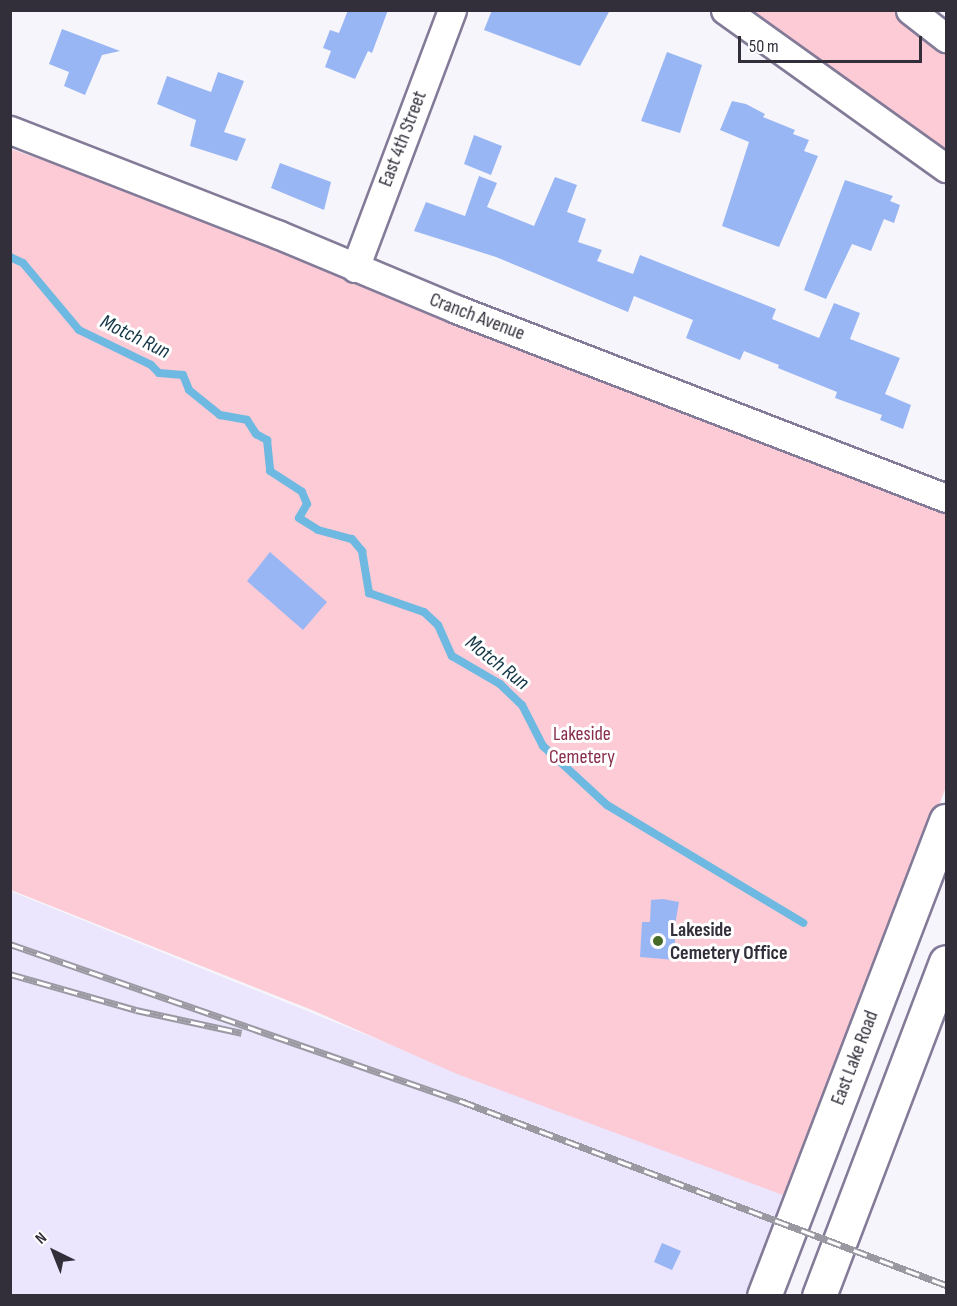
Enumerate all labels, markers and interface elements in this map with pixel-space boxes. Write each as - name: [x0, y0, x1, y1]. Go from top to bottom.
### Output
- scale bar: [741, 24, 926, 62]
- text: 50 m: [749, 36, 779, 57]
- street label: East 4th Street: [374, 88, 432, 190]
- street label: Cranch Avenue: [426, 288, 528, 346]
- water label: Motch Run: [96, 309, 174, 365]
- water label: Motch Run: [460, 630, 534, 696]
- park label: Lakeside Cemetery: [549, 722, 615, 769]
- place label: Lakeside Cemetery Office: [670, 918, 787, 965]
- marker: Lakeside Cemetery Office: [651, 934, 665, 948]
- street label: East Lake Road: [826, 1007, 884, 1109]
- north arrow: [24, 1222, 84, 1282]
- text: N: [32, 1229, 51, 1248]

